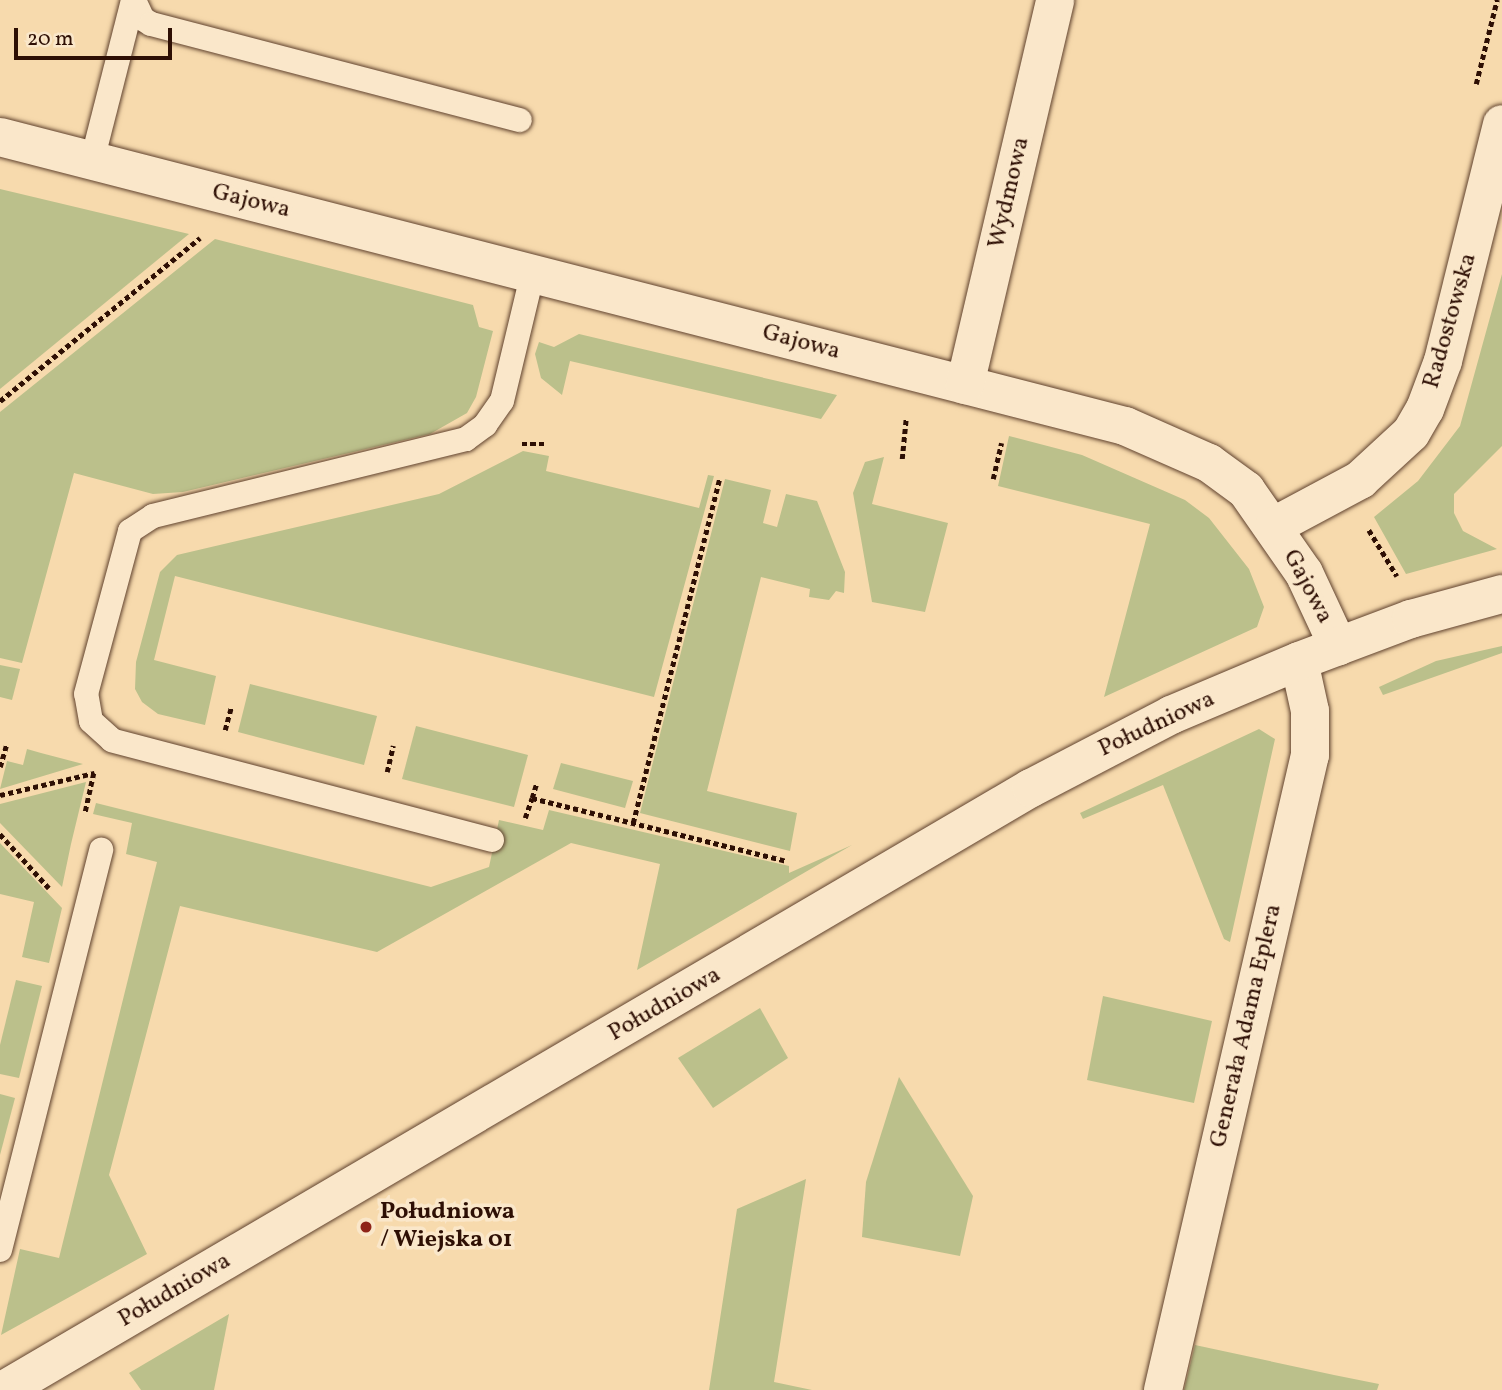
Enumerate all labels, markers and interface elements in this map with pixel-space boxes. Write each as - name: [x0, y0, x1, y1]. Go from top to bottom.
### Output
- scale bar: [18, 14, 175, 58]
- text: 20 m: [27, 25, 73, 54]
- street label: Wydmowa: [983, 134, 1037, 252]
- street label: Gajowa: [209, 178, 293, 226]
- street label: Radostowska: [1418, 250, 1484, 392]
- street label: Gajowa: [759, 319, 843, 367]
- street label: Gajowa: [1276, 545, 1338, 629]
- street label: Południowa: [1094, 686, 1220, 764]
- street label: Generała Adama Eplera: [1205, 901, 1289, 1151]
- street label: Południowa: [604, 961, 726, 1049]
- place label: Południowa / Wiejska 01: [380, 1199, 515, 1255]
- marker: Południowa / Wiejska 01: [358, 1219, 374, 1235]
- street label: Południowa: [114, 1247, 236, 1335]

